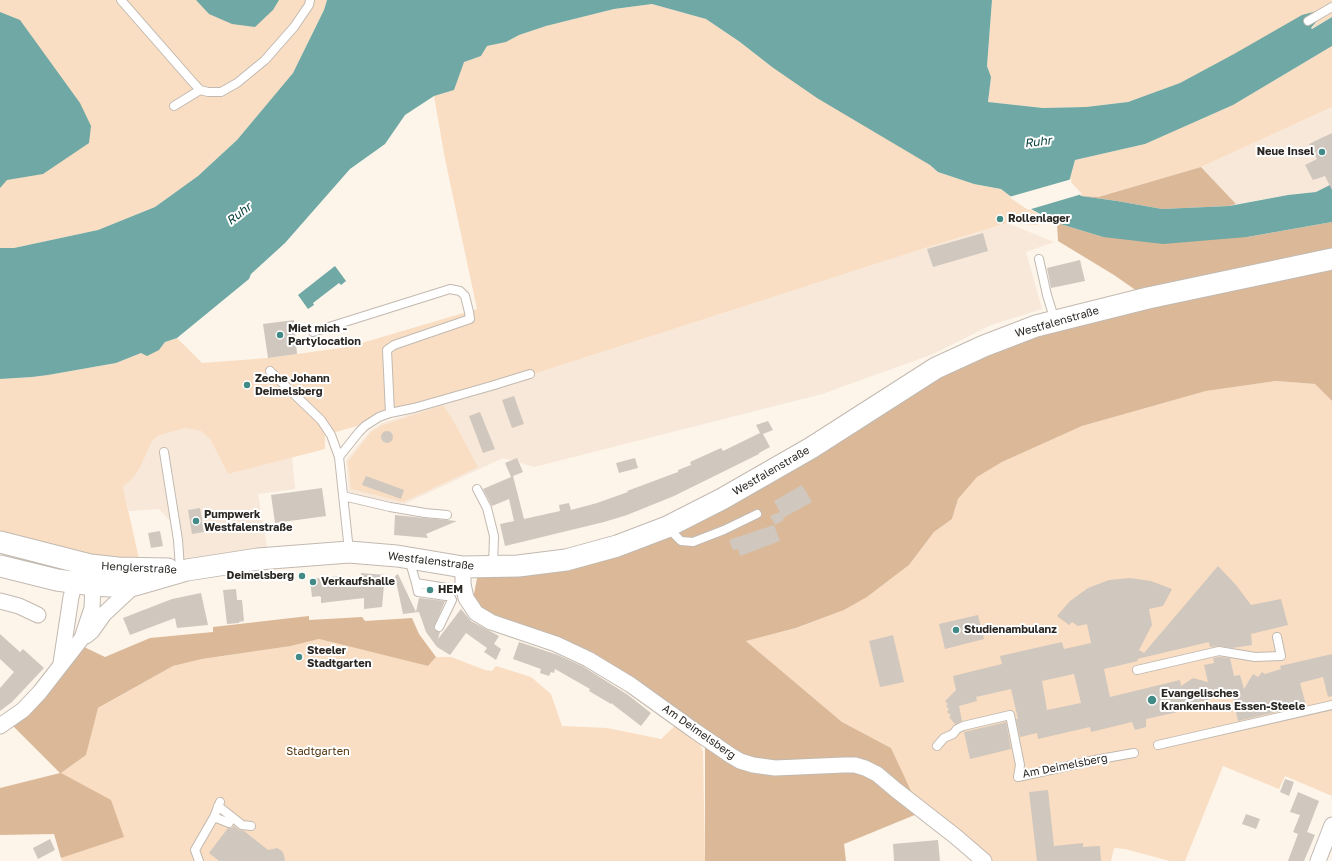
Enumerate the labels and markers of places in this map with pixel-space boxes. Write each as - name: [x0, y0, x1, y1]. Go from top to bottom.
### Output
- place label: Neue Insel: [1257, 145, 1314, 159]
- marker: Neue Insel: [1317, 147, 1327, 157]
- place label: Rollenlager: [1008, 212, 1070, 226]
- marker: Rollenlager: [995, 214, 1005, 224]
- place label: Miet mich - Partylocation: [288, 322, 361, 348]
- marker: Miet mich - Partylocation: [275, 330, 285, 340]
- place label: Zeche Johann Deimelsberg: [255, 372, 330, 398]
- marker: Zeche Johann Deimelsberg: [242, 380, 252, 390]
- place label: Pumpwerk Westfalenstraße: [204, 508, 292, 534]
- marker: Pumpwerk Westfalenstraße: [191, 516, 201, 526]
- place label: Deimelsberg: [227, 569, 294, 583]
- marker: Deimelsberg: [297, 571, 307, 581]
- place label: Verkaufshalle: [321, 575, 395, 589]
- marker: Verkaufshalle: [308, 577, 318, 587]
- place label: HEM: [438, 583, 463, 597]
- marker: HEM: [425, 585, 435, 595]
- place label: Studienambulanz: [964, 623, 1057, 637]
- marker: Studienambulanz: [951, 625, 961, 635]
- place label: Steeler Stadtgarten: [307, 644, 371, 670]
- marker: Steeler Stadtgarten: [294, 652, 304, 662]
- place label: Evangelisches Krankenhaus Essen-Steele: [1161, 687, 1305, 713]
- marker: Evangelisches Krankenhaus Essen-Steele: [1146, 694, 1158, 706]

